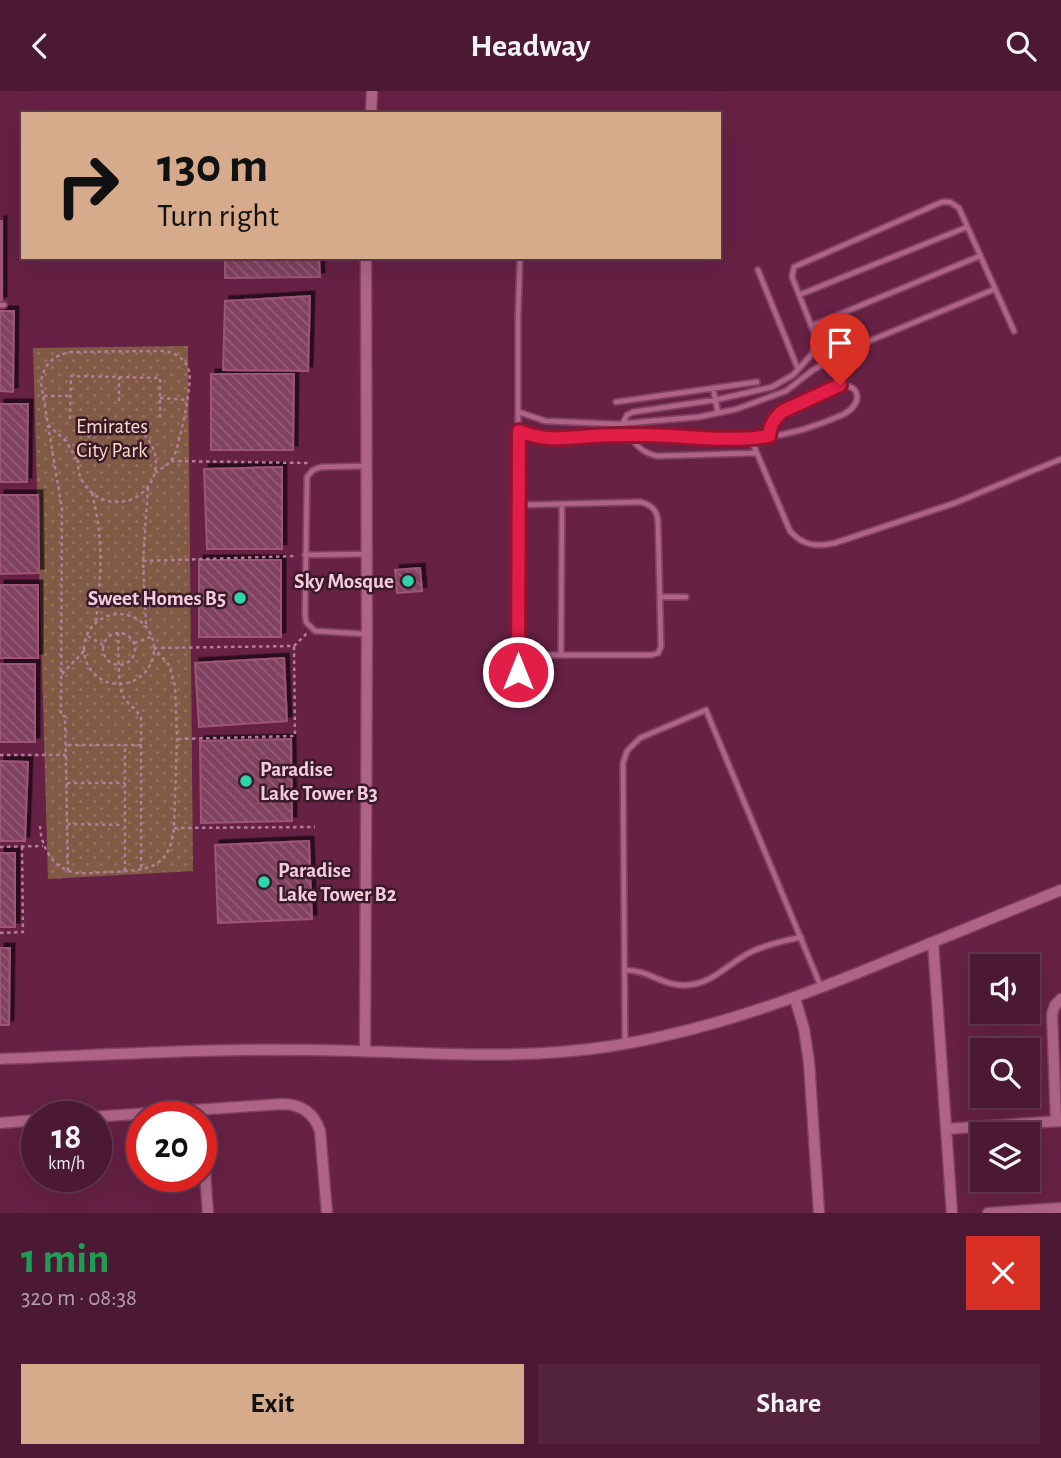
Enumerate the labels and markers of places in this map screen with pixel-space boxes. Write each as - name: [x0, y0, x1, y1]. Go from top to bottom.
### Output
- pin: [810, 313, 870, 385]
- place label: Sky Mosque: [294, 571, 394, 592]
- marker: Sky Mosque: [400, 573, 416, 589]
- place label: Sweet Homes B5: [88, 588, 226, 609]
- marker: Sweet Homes B5: [232, 590, 248, 606]
- place label: Paradise Lake Tower B3: [260, 759, 378, 804]
- marker: Paradise Lake Tower B3: [238, 773, 254, 789]
- place label: Paradise Lake Tower B2: [278, 860, 397, 905]
- marker: Paradise Lake Tower B2: [256, 874, 272, 890]

